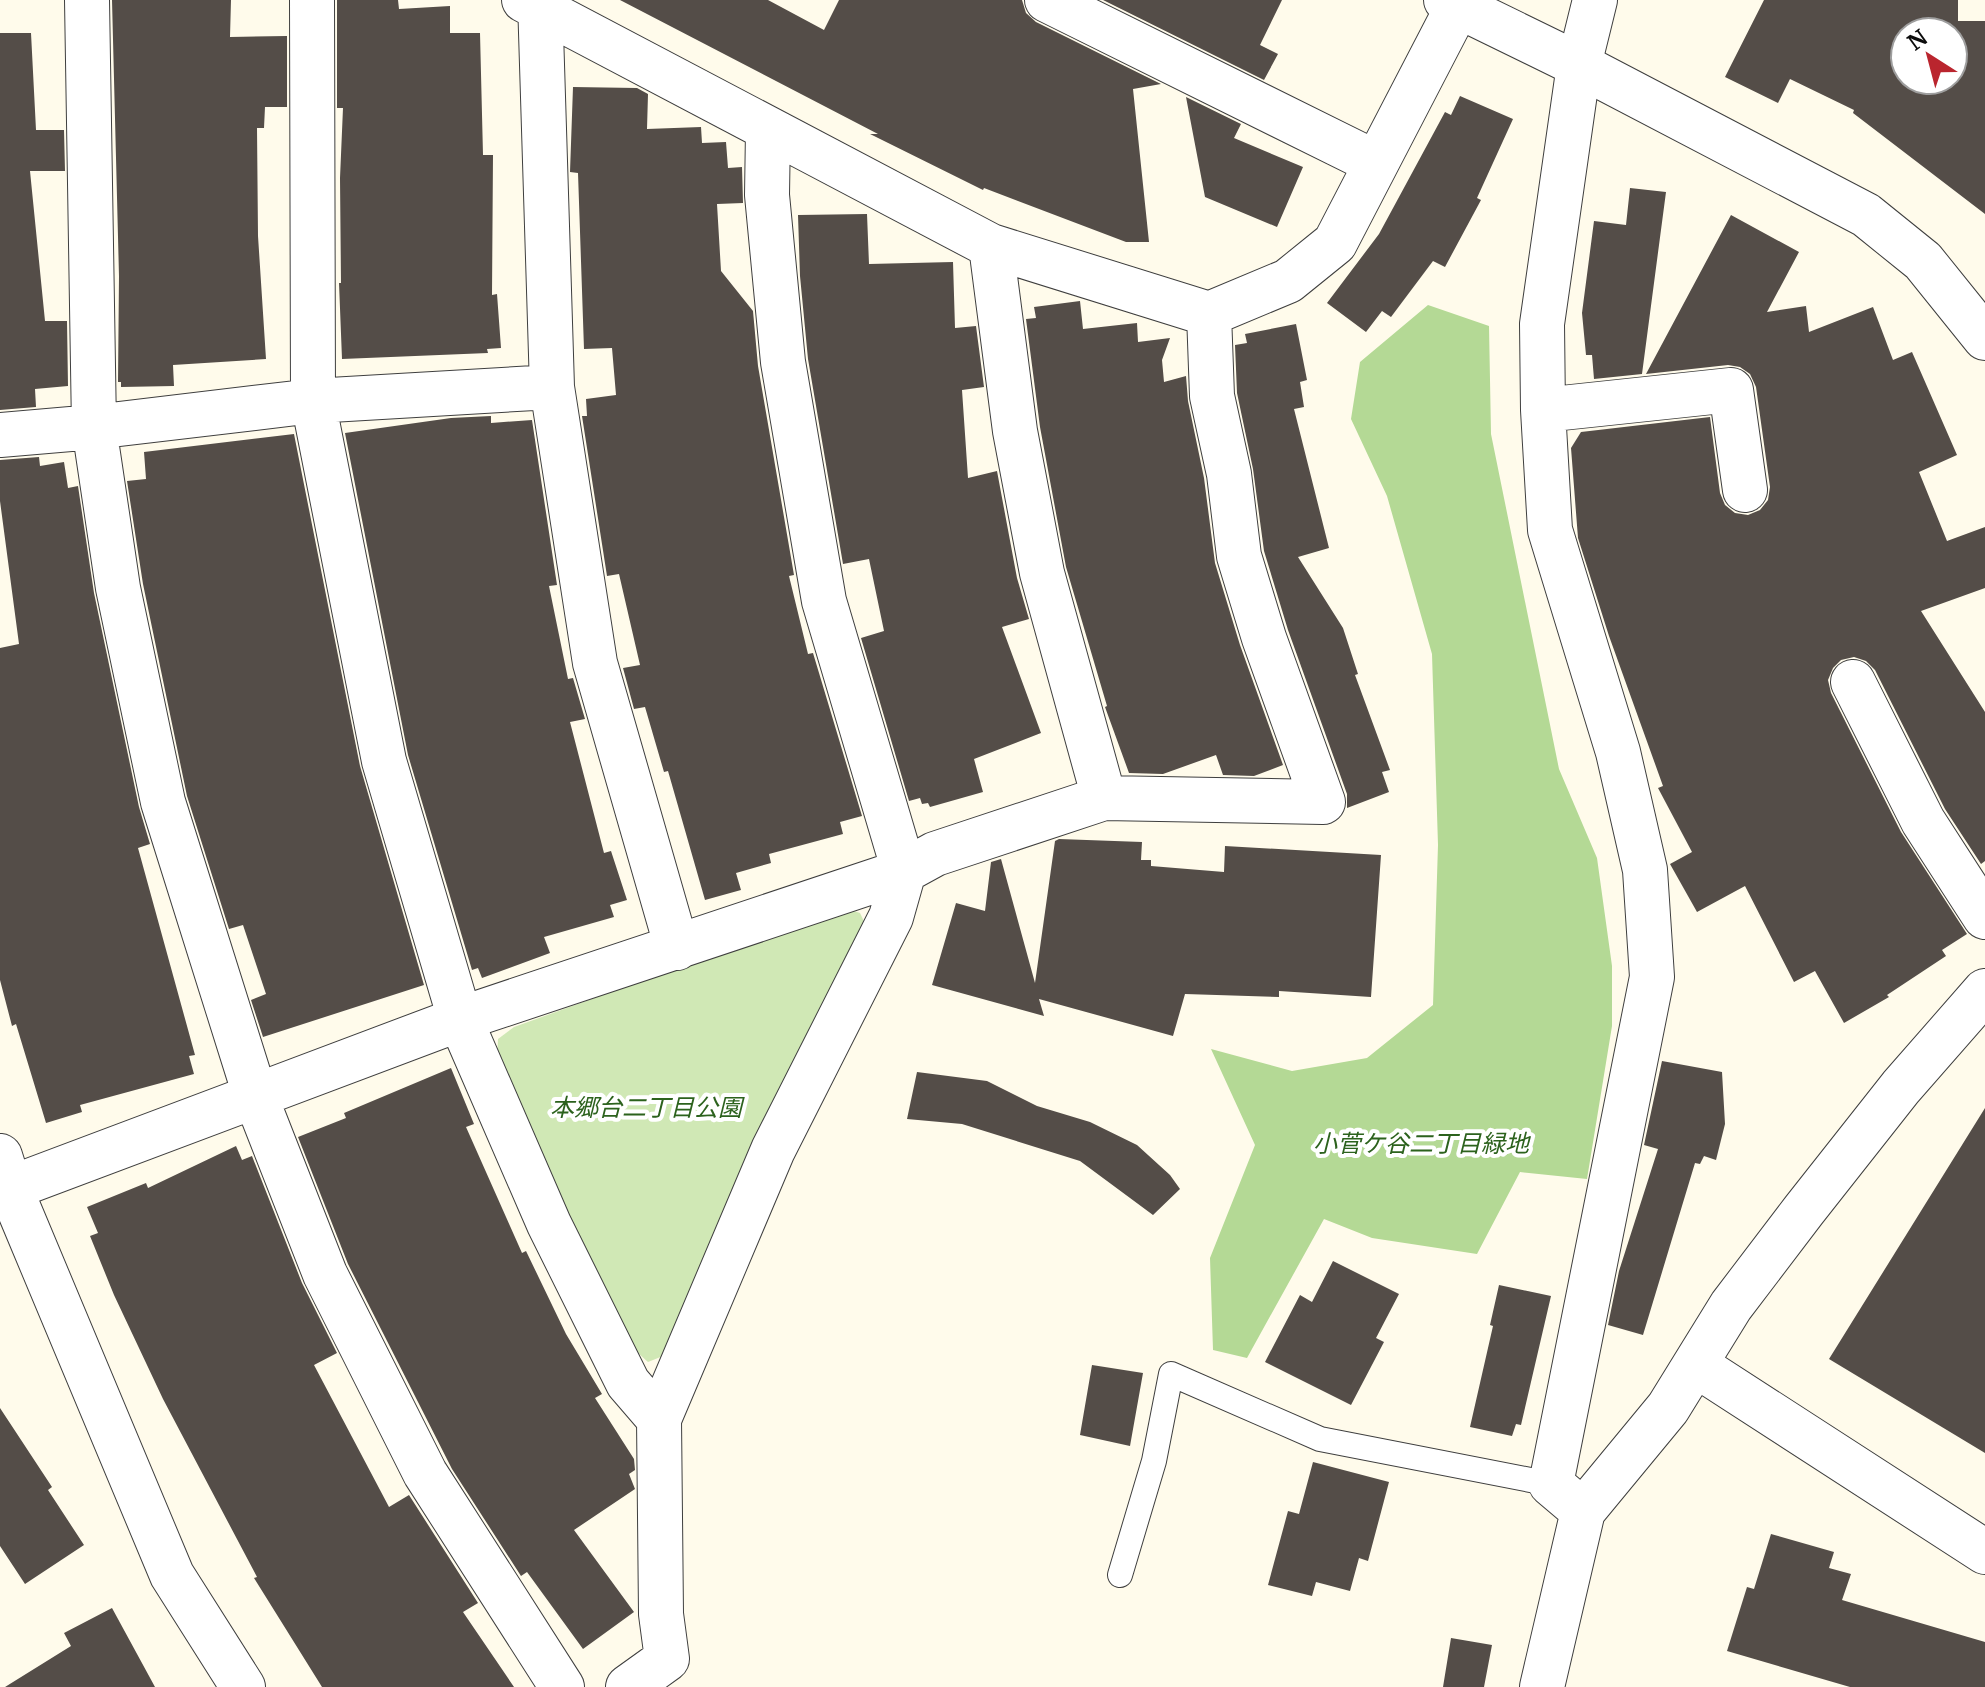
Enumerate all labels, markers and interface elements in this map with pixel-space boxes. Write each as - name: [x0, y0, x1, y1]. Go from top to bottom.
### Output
- north arrow: [1889, 16, 1969, 96]
- text: N: [1902, 23, 1933, 56]
- park label: 本郷台二丁目公園: [550, 1092, 745, 1123]
- park label: 小菅ケ谷二丁目緑地: [1313, 1128, 1532, 1159]

